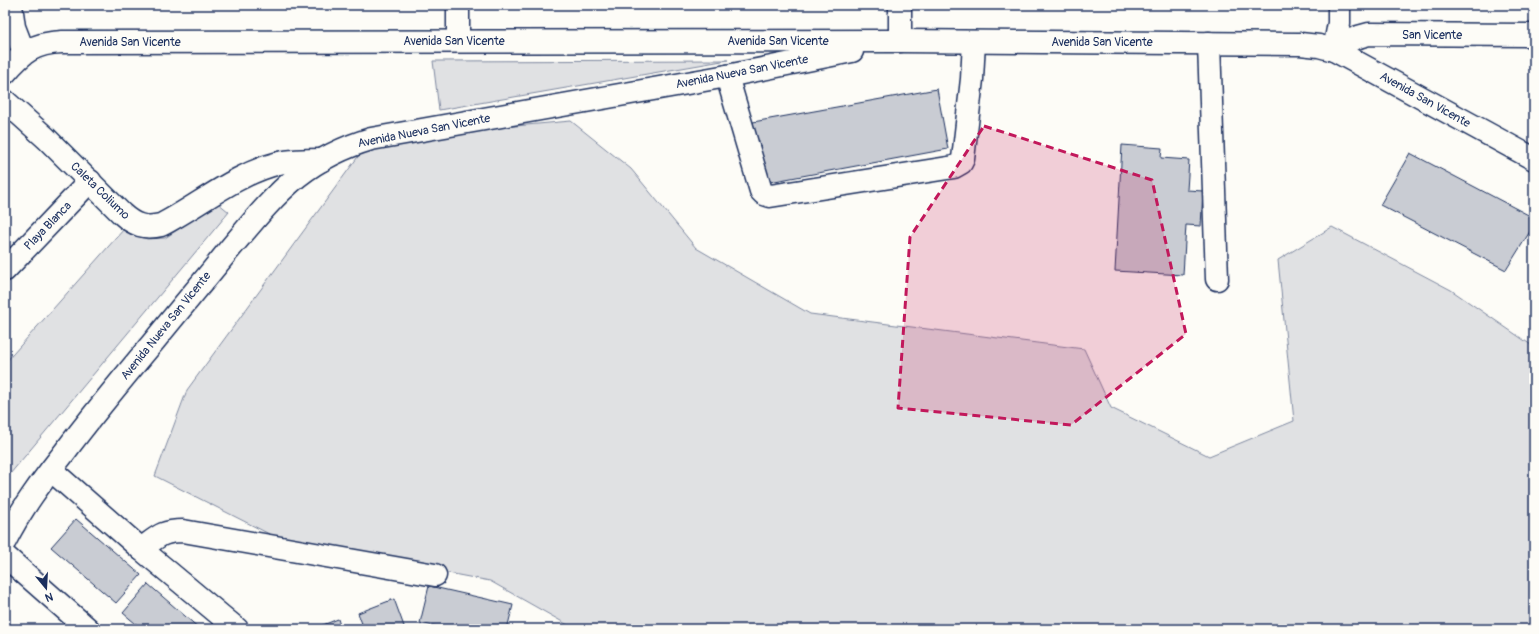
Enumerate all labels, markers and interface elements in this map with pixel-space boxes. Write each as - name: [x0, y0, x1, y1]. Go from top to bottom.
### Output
- street label: San Vicente: [1402, 28, 1462, 43]
- street label: Avenida San Vicente: [403, 34, 505, 49]
- street label: Avenida San Vicente: [727, 34, 829, 49]
- street label: Avenida San Vicente: [79, 35, 181, 50]
- street label: Avenida San Vicente: [1051, 35, 1153, 50]
- street label: Avenida Nueva San Vicente: [674, 52, 810, 92]
- street label: Avenida San Vicente: [1377, 69, 1473, 131]
- street label: Avenida Nueva San Vicente: [356, 111, 492, 151]
- street label: Caleta Coliumo: [67, 159, 133, 223]
- street label: Playa Blanca: [21, 198, 75, 253]
- street label: Avenida Nueva San Vicente: [118, 269, 214, 383]
- north arrow: [26, 568, 66, 608]
- text: N: [43, 590, 54, 605]

